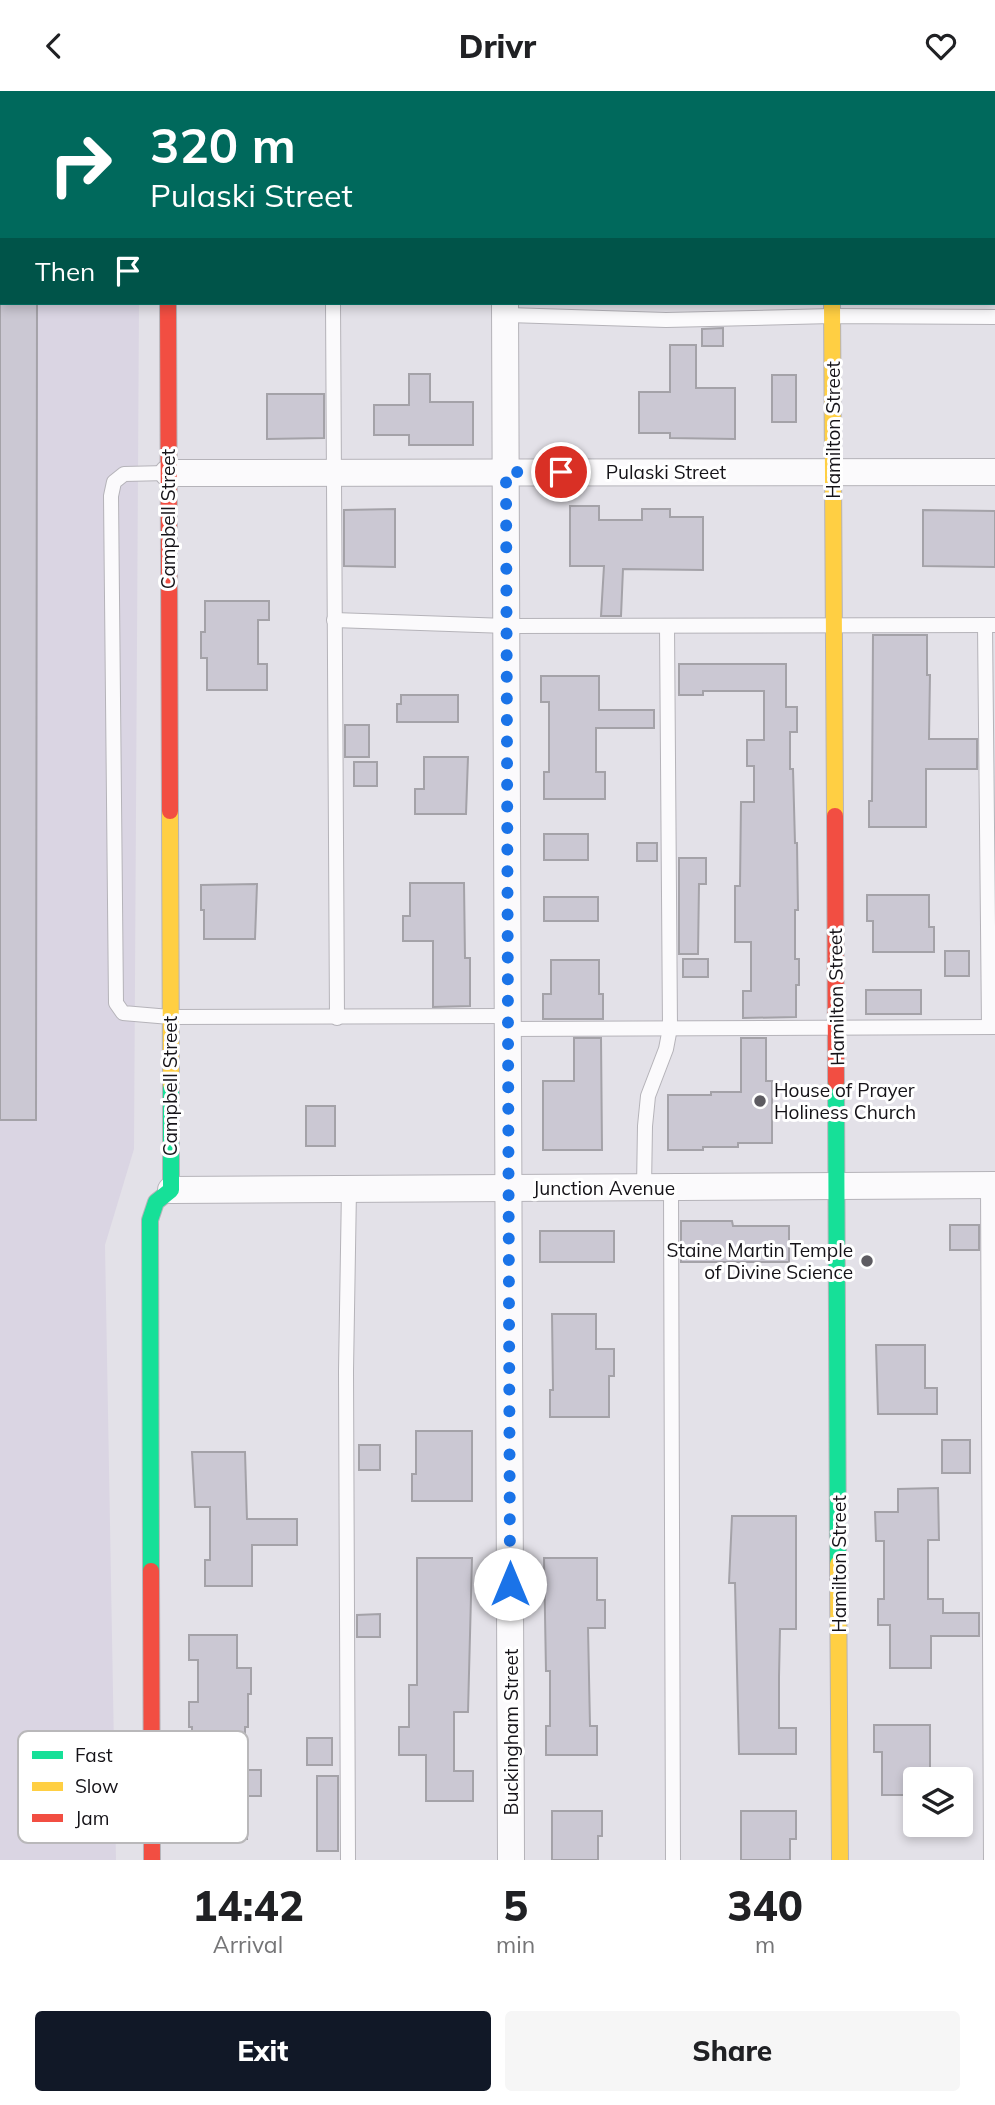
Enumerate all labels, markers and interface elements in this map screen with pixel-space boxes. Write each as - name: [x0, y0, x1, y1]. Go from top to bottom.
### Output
- text: Drivr: [459, 26, 536, 66]
- icon: back: [35, 27, 73, 65]
- icon: heart: [922, 27, 960, 65]
- text: 320 m: [150, 114, 296, 175]
- icon: right: [35, 119, 126, 210]
- text: Pulaski Street: [150, 175, 353, 215]
- icon: arrive: [109, 252, 147, 290]
- text: Then: [35, 255, 95, 288]
- street label: Hamilton Street: [821, 361, 845, 499]
- pin: [531, 442, 591, 502]
- street label: Campbell Street: [156, 448, 180, 589]
- icon: arrive: [542, 453, 580, 491]
- street label: Pulaski Street: [606, 460, 727, 484]
- street label: Hamilton Street: [823, 928, 849, 1066]
- street label: Campbell Street: [158, 1015, 182, 1156]
- place label: House of Prayer Holiness Church: [774, 1078, 916, 1124]
- marker: House of Prayer Holiness Church: [752, 1093, 768, 1109]
- street label: Junction Avenue: [533, 1176, 675, 1200]
- place label: Staine Martin Temple of Divine Science: [667, 1238, 853, 1284]
- marker: Staine Martin Temple of Divine Science: [859, 1253, 875, 1269]
- street label: Hamilton Street: [827, 1495, 851, 1633]
- position arrow: [473, 1547, 547, 1621]
- street label: Buckingham Street: [499, 1648, 523, 1815]
- legend: [18, 1731, 248, 1843]
- text: Fast: [75, 1743, 113, 1767]
- map controls: [903, 1767, 973, 1837]
- button: layers: [903, 1767, 973, 1837]
- text: Slow: [75, 1774, 119, 1798]
- text: Jam: [75, 1806, 109, 1830]
- text: 14:42: [192, 1879, 304, 1932]
- text: 5: [503, 1879, 528, 1932]
- text: 340: [727, 1879, 803, 1932]
- text: Arrival: [213, 1930, 283, 1959]
- text: min: [496, 1930, 535, 1959]
- text: m: [755, 1930, 775, 1959]
- button: Exit: [35, 2011, 491, 2091]
- button: Share: [505, 2011, 960, 2091]

